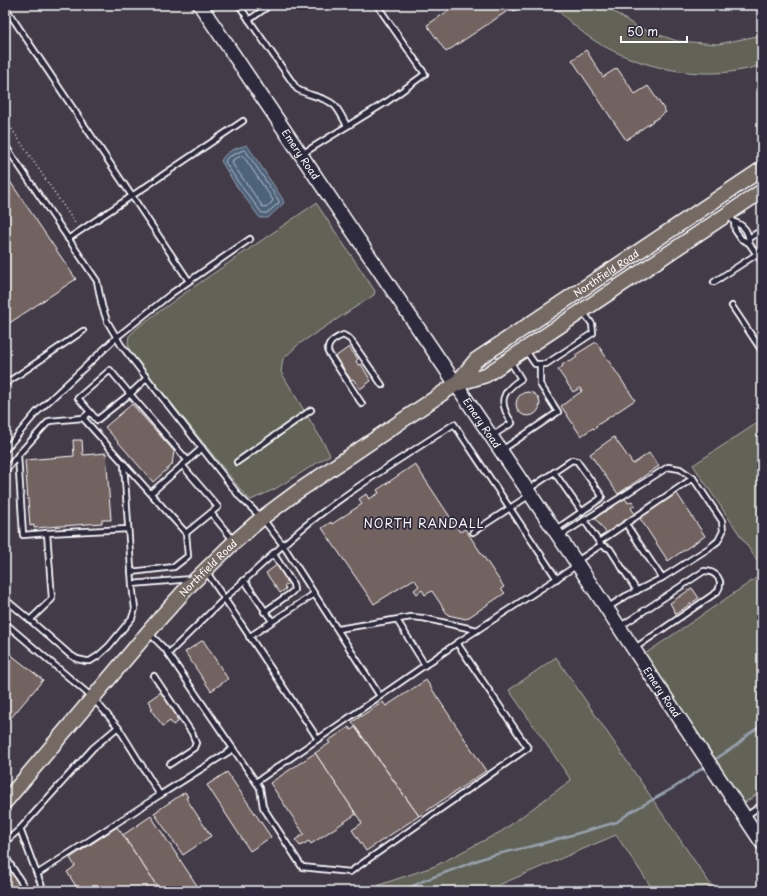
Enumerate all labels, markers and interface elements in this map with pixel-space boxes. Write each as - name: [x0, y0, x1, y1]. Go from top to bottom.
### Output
- scale bar: [621, 18, 687, 44]
- text: 50 m: [627, 22, 658, 40]
- street label: Emery Road: [279, 126, 324, 182]
- street label: Northfield Road: [570, 245, 642, 300]
- street label: Emery Road: [460, 394, 505, 451]
- district label: NORTH RANDALL: [363, 514, 485, 532]
- street label: Northfield Road: [175, 535, 240, 599]
- street label: Emery Road: [640, 663, 685, 720]

